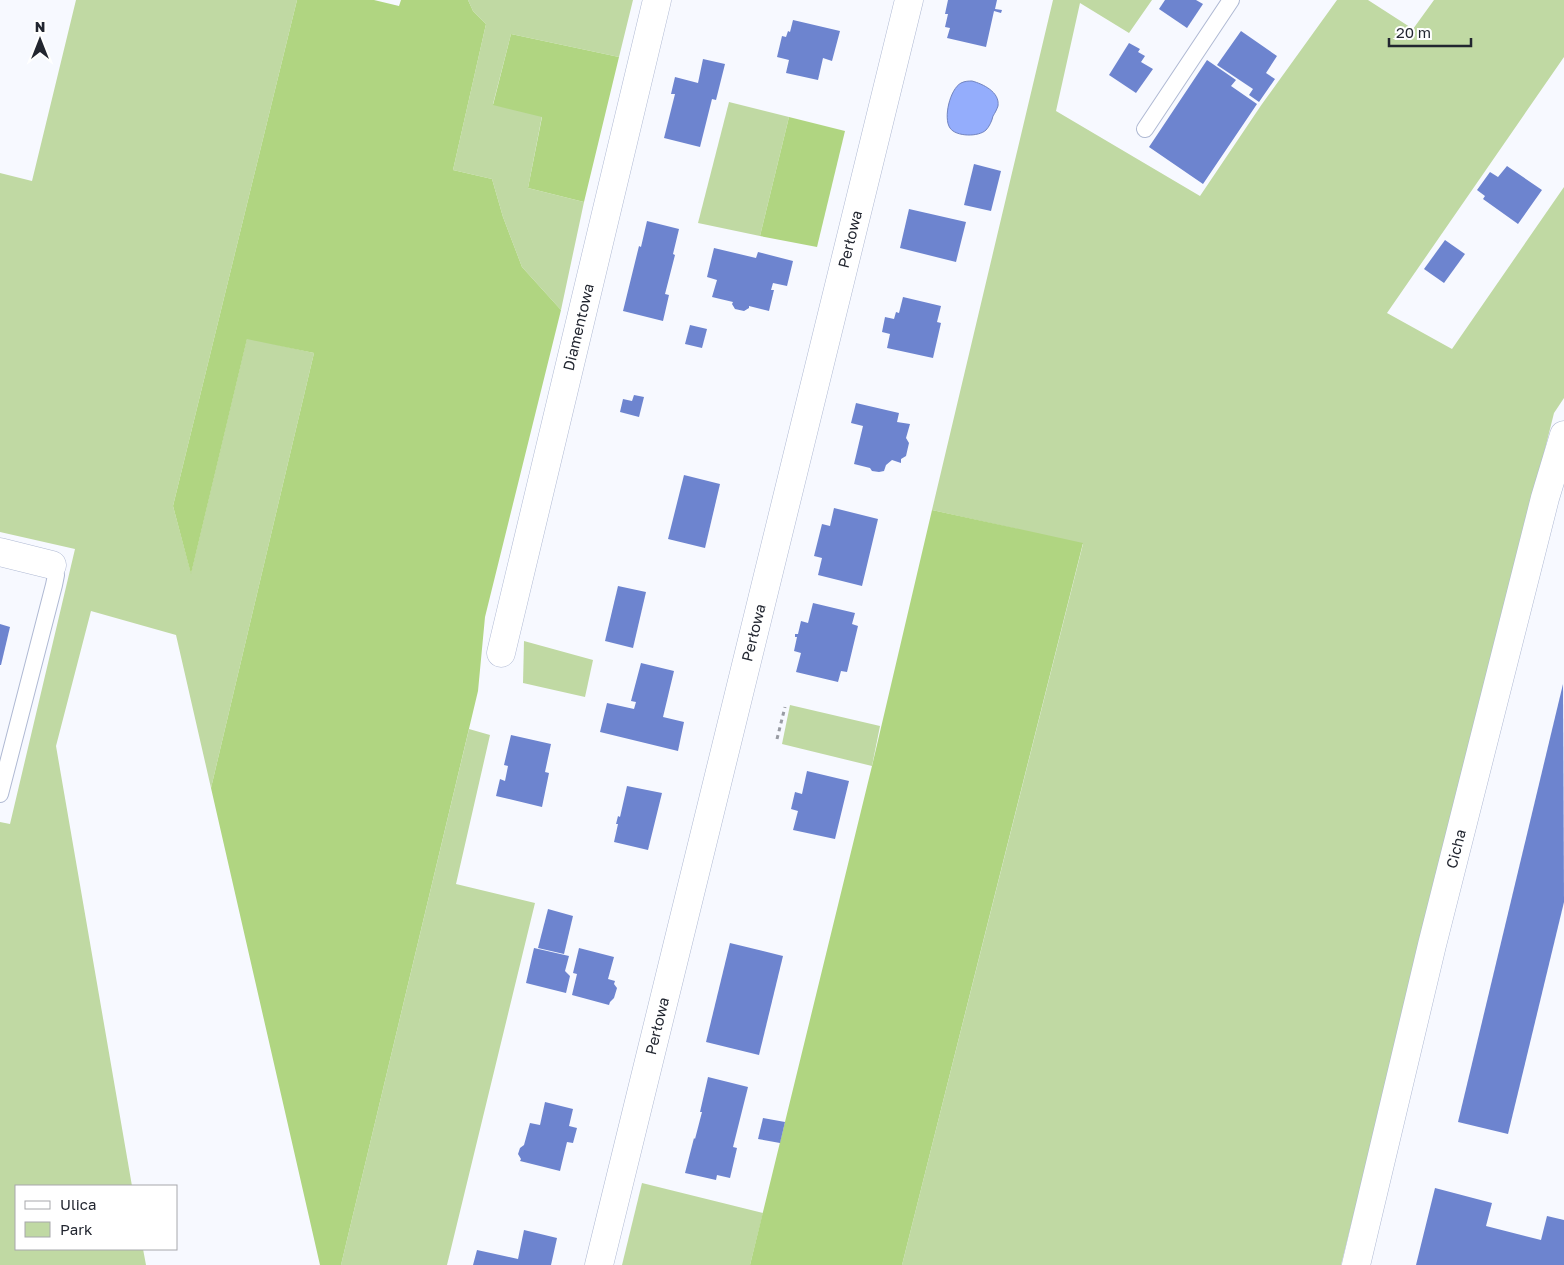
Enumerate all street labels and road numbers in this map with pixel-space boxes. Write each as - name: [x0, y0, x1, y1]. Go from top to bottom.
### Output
- street label: Perłowa: [834, 208, 865, 270]
- street label: Diamentowa: [559, 281, 597, 372]
- street label: Perłowa: [737, 602, 769, 663]
- street label: Cicha: [1442, 827, 1469, 870]
- street label: Perłowa: [641, 995, 672, 1056]

